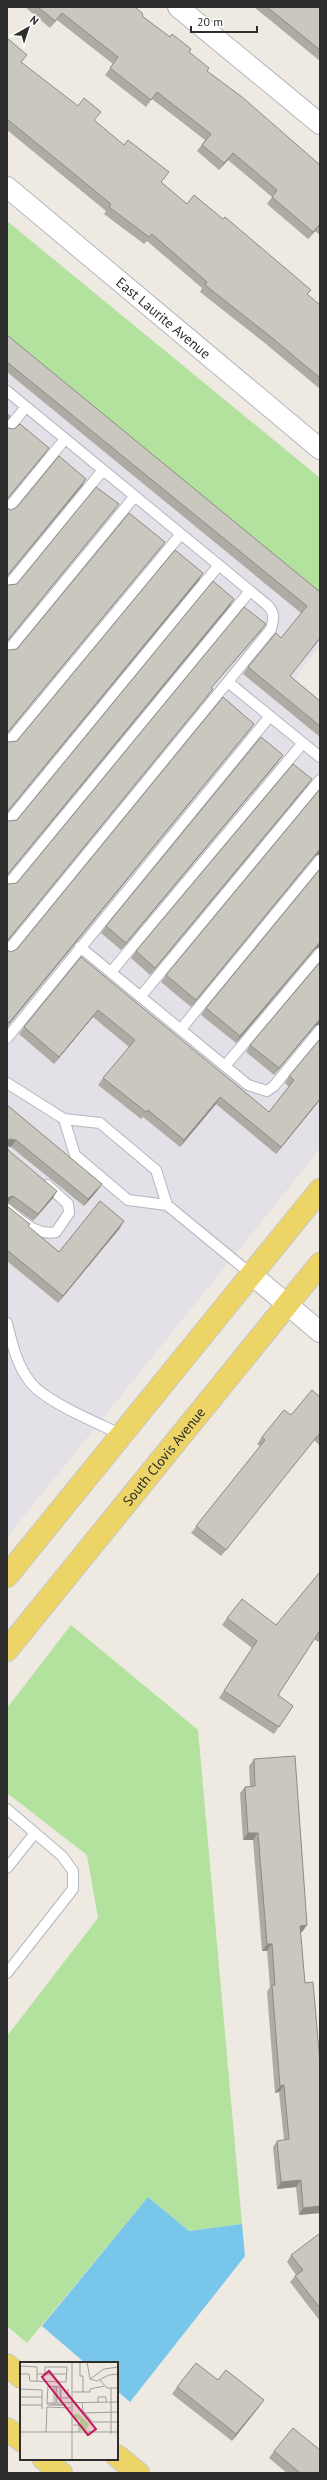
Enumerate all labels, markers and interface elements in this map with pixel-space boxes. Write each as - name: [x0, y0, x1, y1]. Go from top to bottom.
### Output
- north arrow: [8, 8, 48, 48]
- scale bar: [191, 8, 257, 34]
- text: N: [27, 13, 42, 28]
- text: 20 m: [197, 14, 223, 29]
- street label: East Laurite Avenue: [113, 273, 214, 363]
- street label: South Clovis Avenue: [119, 1404, 209, 1509]
- inset map: [20, 2362, 118, 2460]

